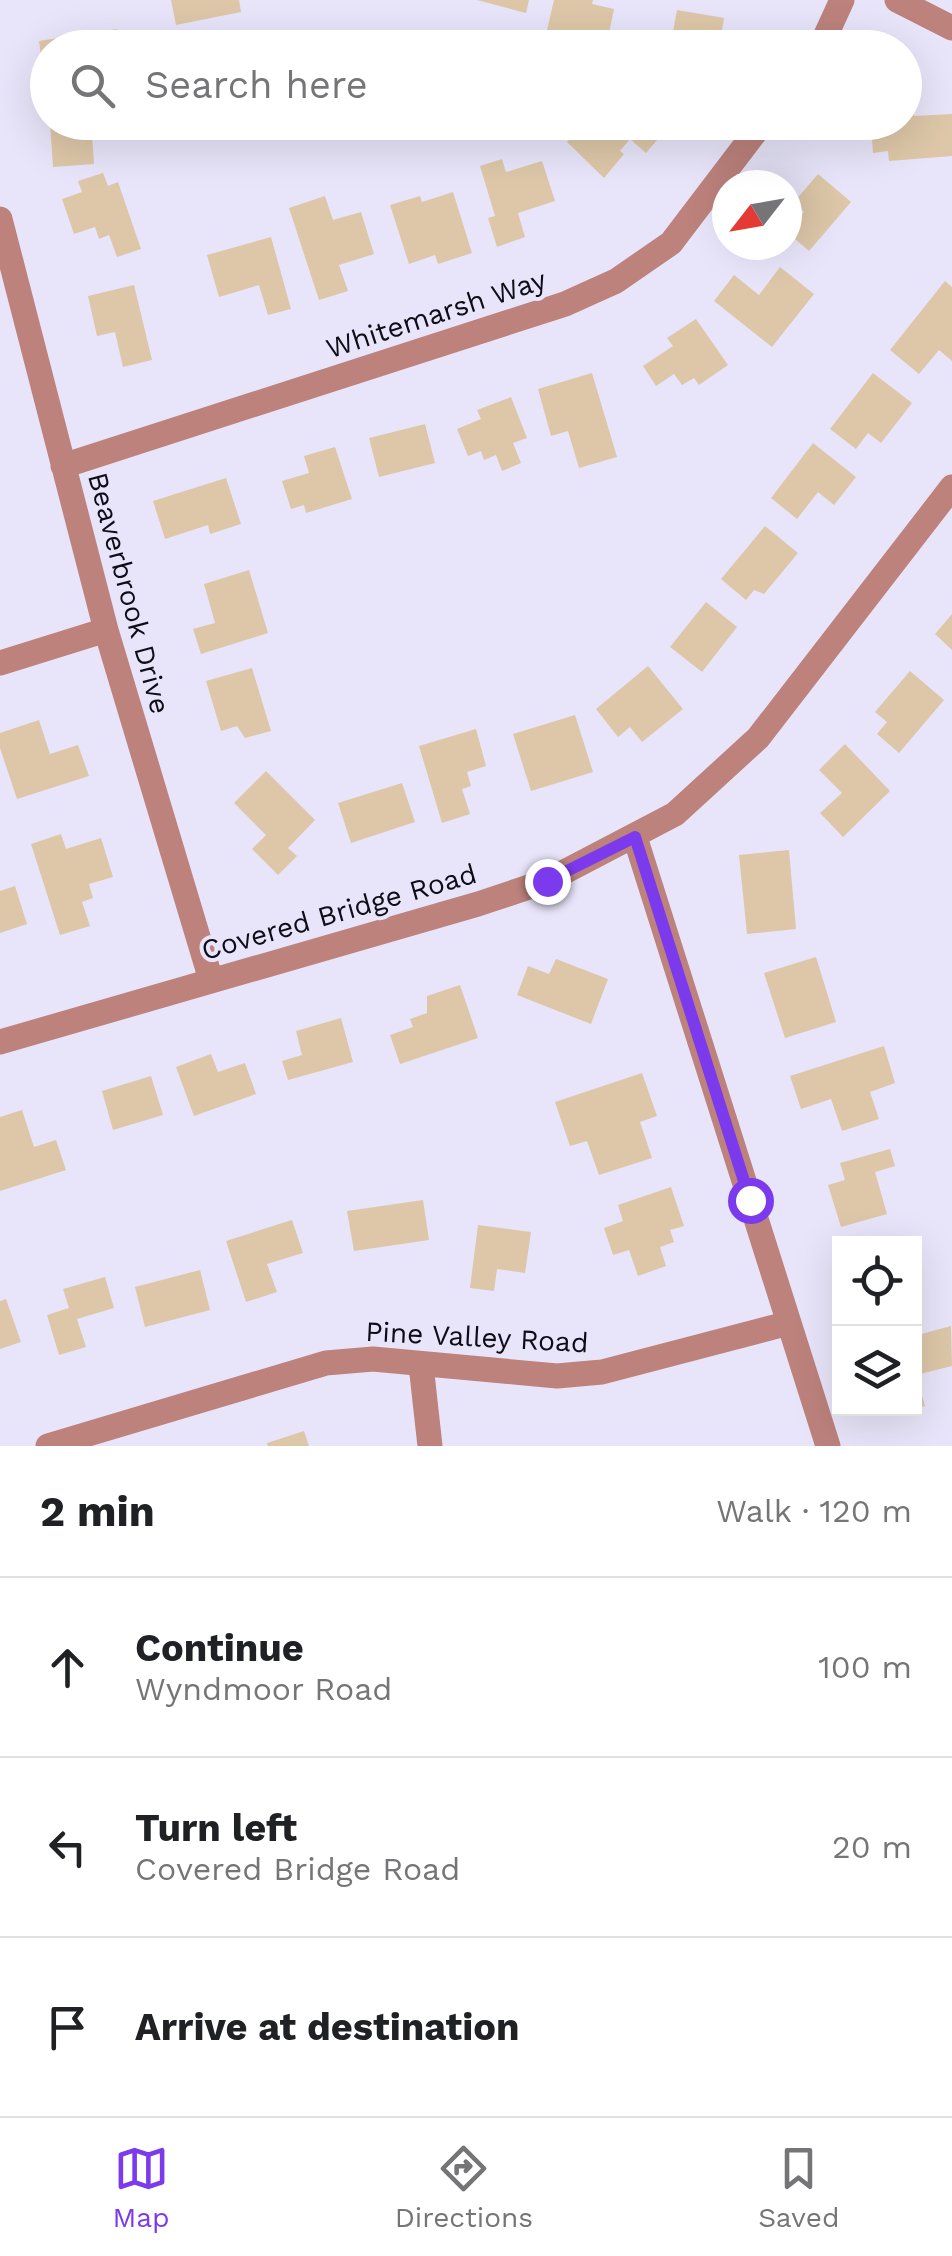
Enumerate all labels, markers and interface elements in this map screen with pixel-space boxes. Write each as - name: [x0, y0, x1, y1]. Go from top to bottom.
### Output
- search box: [30, 30, 922, 140]
- icon: search: [65, 58, 120, 113]
- text: Search here: [145, 63, 368, 107]
- north arrow: [712, 170, 802, 260]
- street label: Whitemarsh Way: [322, 263, 551, 365]
- street label: Beaverbrook Drive: [81, 469, 177, 717]
- street label: Covered Bridge Road: [198, 857, 480, 967]
- route end: [525, 859, 571, 905]
- route start: [728, 1178, 774, 1224]
- map controls: [832, 1236, 922, 1416]
- button: locate: [832, 1236, 922, 1326]
- street label: Pine Valley Road: [365, 1315, 589, 1359]
- button: layers: [832, 1326, 922, 1416]
- text: 2 min: [40, 1487, 155, 1536]
- text: Walk · 120 m: [716, 1492, 912, 1530]
- text: Continue: [135, 1626, 304, 1670]
- icon: ahead: [40, 1640, 95, 1695]
- text: 100 m: [818, 1648, 912, 1686]
- text: Wyndmoor Road: [135, 1670, 392, 1708]
- text: Turn left: [135, 1806, 297, 1850]
- icon: left: [40, 1820, 95, 1875]
- text: 20 m: [832, 1828, 912, 1866]
- text: Covered Bridge Road: [135, 1850, 460, 1888]
- icon: arrive: [40, 2000, 95, 2055]
- text: Arrive at destination: [135, 2005, 520, 2049]
- tab: Map: [113, 2141, 170, 2234]
- tab: Directions: [395, 2141, 533, 2234]
- tab: Saved: [758, 2141, 839, 2234]

